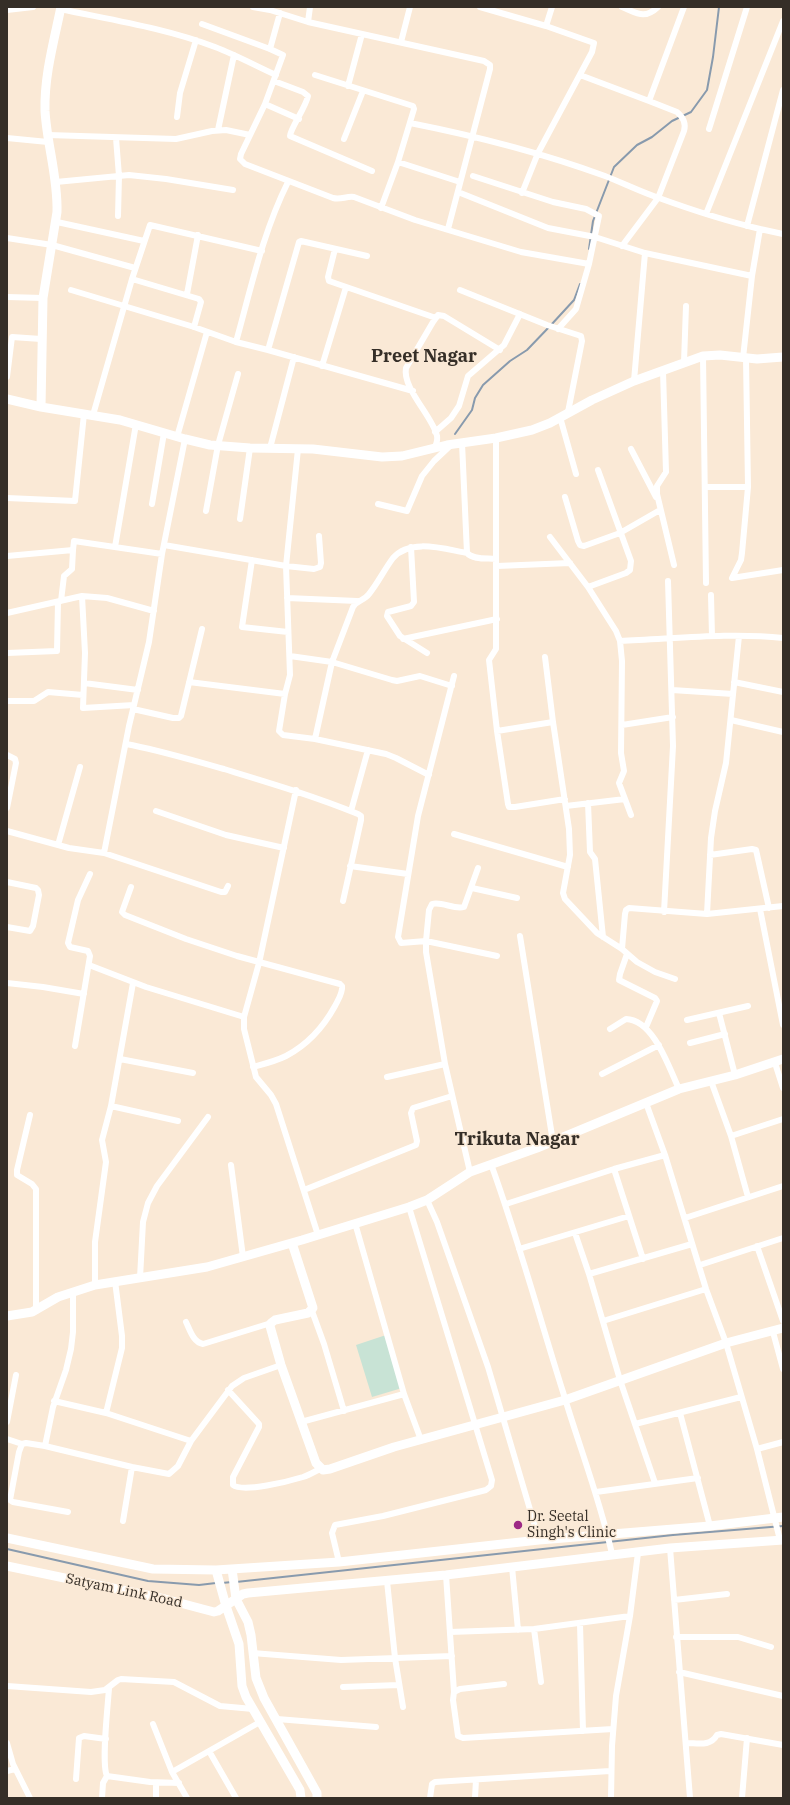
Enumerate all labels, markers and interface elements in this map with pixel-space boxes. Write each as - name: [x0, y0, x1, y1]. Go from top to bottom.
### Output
- district label: Preet Nagar: [371, 346, 477, 368]
- district label: Trikuta Nagar: [454, 1129, 580, 1151]
- place label: Dr. Seetal Singh's Clinic: [527, 1509, 616, 1542]
- marker: Dr. Seetal Singh's Clinic: [512, 1519, 524, 1531]
- street label: Satyam Link Road: [64, 1570, 184, 1612]

